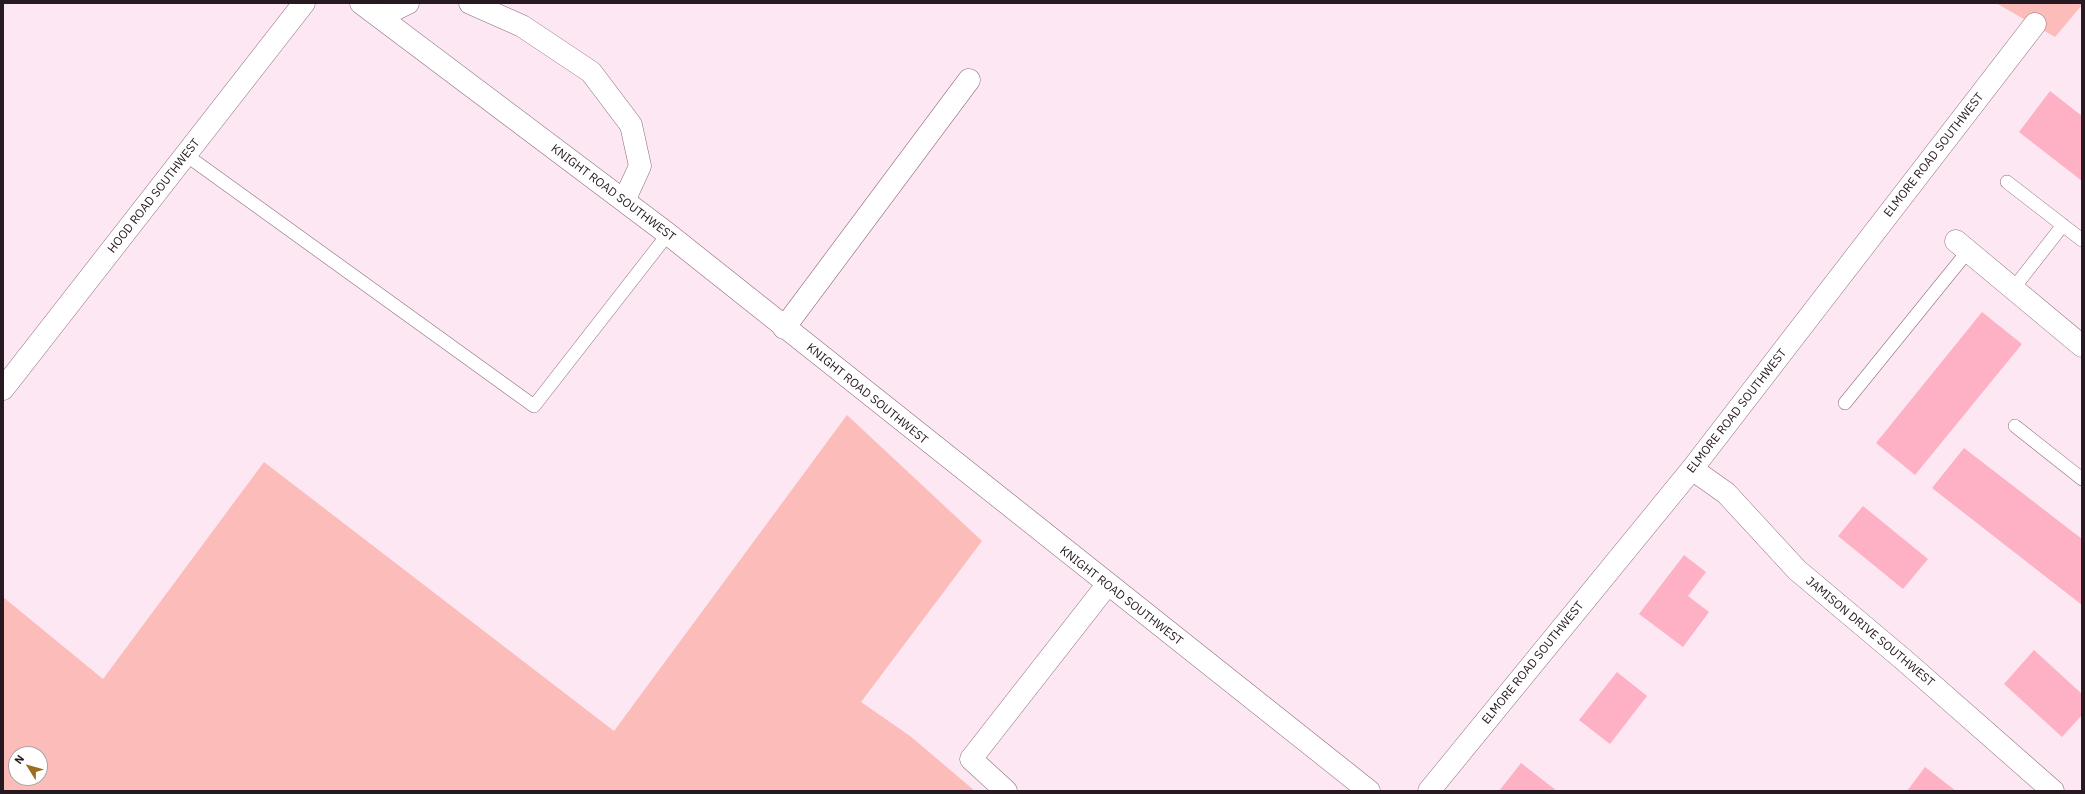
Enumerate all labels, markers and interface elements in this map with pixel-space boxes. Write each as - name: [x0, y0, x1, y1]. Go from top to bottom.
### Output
- street label: ELMORE ROAD SOUTHWEST: [1881, 90, 1987, 220]
- street label: HOOD ROAD SOUTHWEST: [105, 136, 203, 256]
- street label: KNIGHT ROAD SOUTHWEST: [548, 141, 678, 245]
- street label: KNIGHT ROAD SOUTHWEST: [803, 341, 931, 447]
- street label: ELMORE ROAD SOUTHWEST: [1684, 346, 1790, 476]
- street label: KNIGHT ROAD SOUTHWEST: [1057, 543, 1185, 649]
- street label: JAMISON DRIVE SOUTHWEST: [1803, 574, 1937, 690]
- street label: ELMORE ROAD SOUTHWEST: [1479, 599, 1587, 727]
- north arrow: [8, 746, 48, 786]
- text: N: [11, 752, 27, 767]

